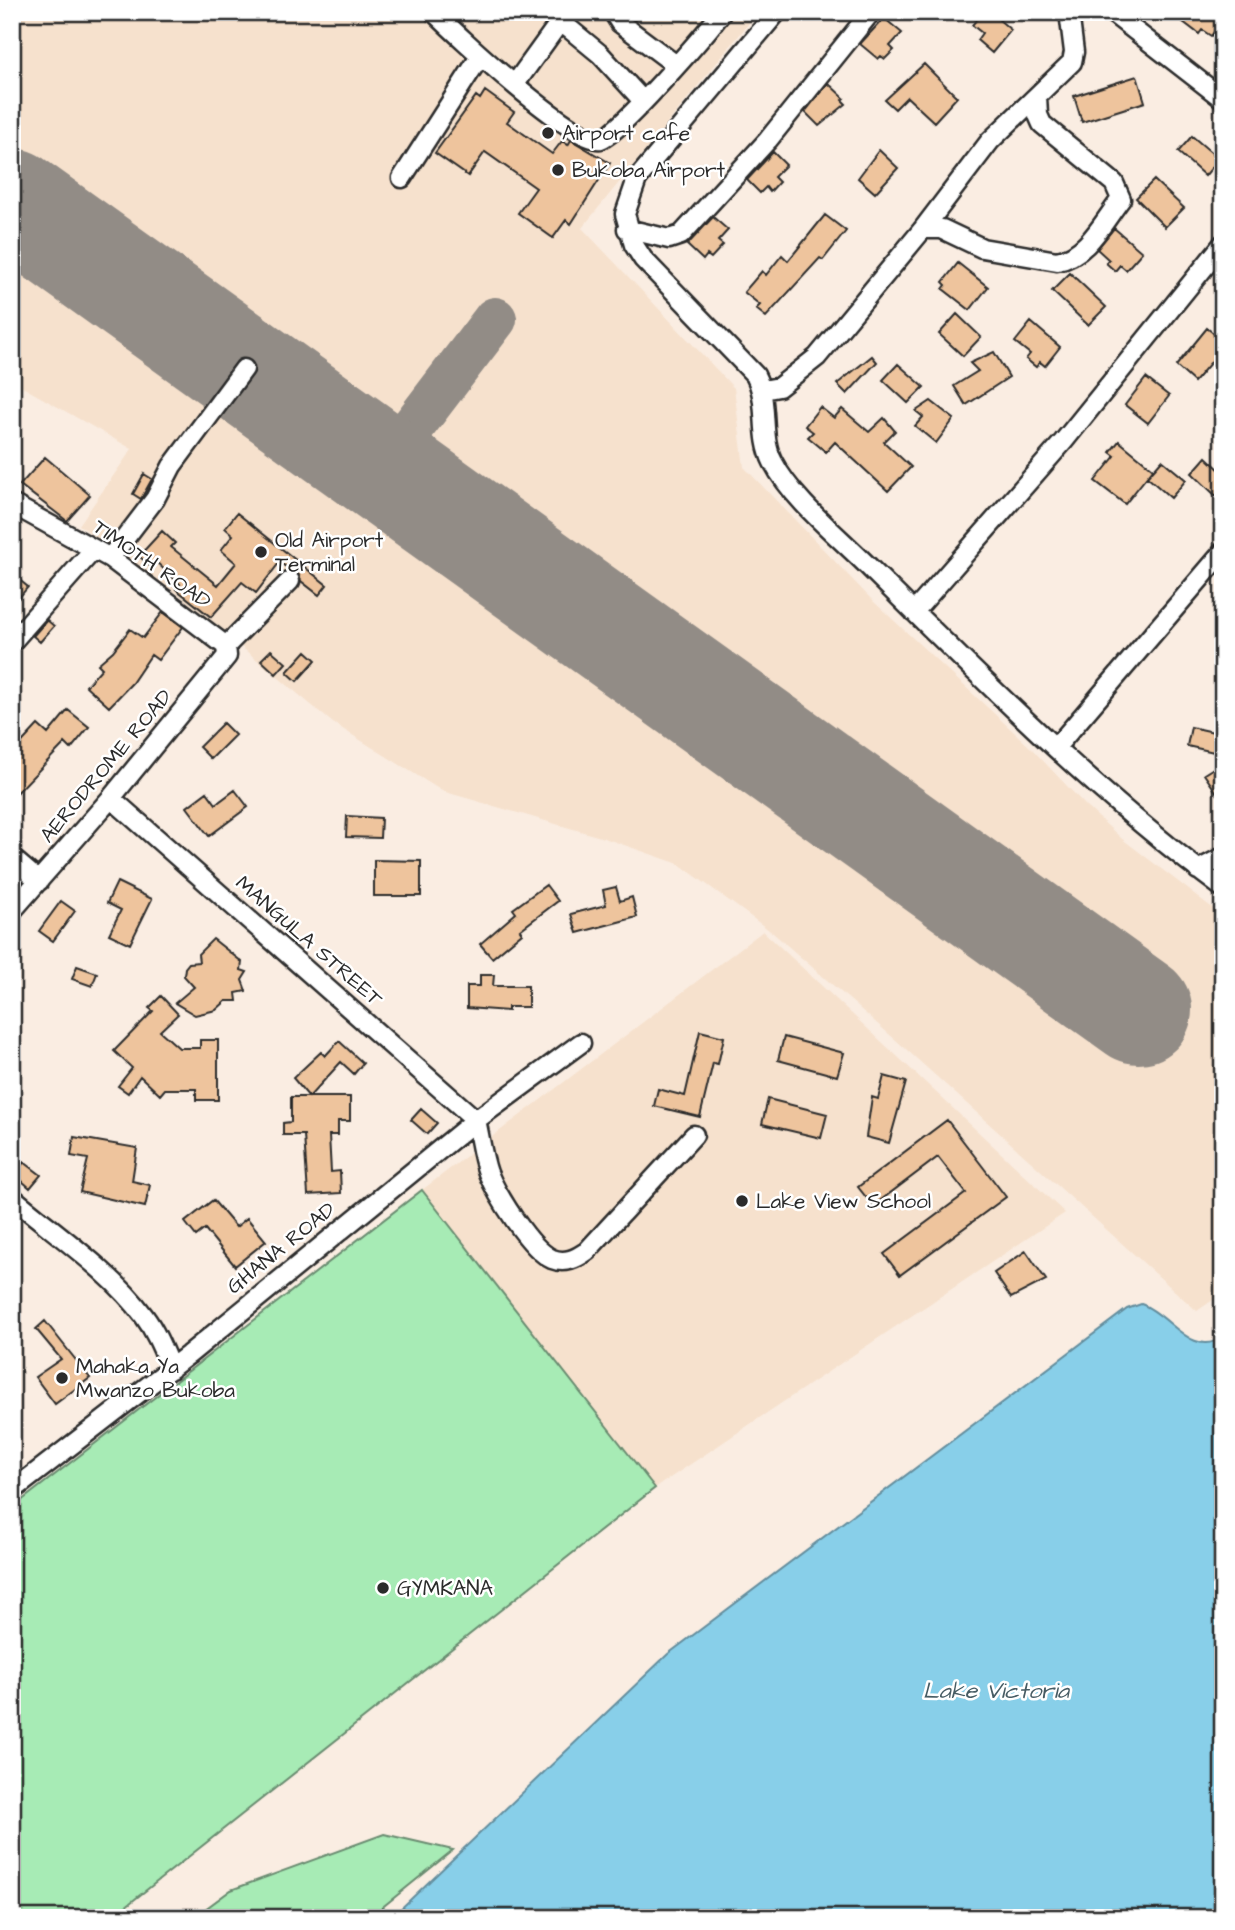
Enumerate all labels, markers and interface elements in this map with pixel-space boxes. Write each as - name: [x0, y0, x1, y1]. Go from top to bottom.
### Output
- place label: Airport cafe: [562, 119, 690, 149]
- marker: Airport cafe: [540, 125, 556, 141]
- place label: Bukoba Airport: [572, 156, 725, 186]
- marker: Bukoba Airport: [550, 162, 566, 178]
- street label: TIMOTH ROAD: [87, 513, 217, 616]
- place label: Old Airport Terminal: [275, 526, 384, 579]
- marker: Old Airport Terminal: [253, 544, 269, 560]
- street label: AERODROME ROAD: [33, 683, 179, 849]
- street label: MANGULA STREET: [229, 869, 389, 1014]
- place label: Lake View School: [756, 1187, 931, 1216]
- marker: Lake View School: [734, 1193, 750, 1209]
- street label: GHANA ROAD: [221, 1195, 342, 1301]
- place label: Mahaka Ya Mwanzo Bukoba: [76, 1352, 235, 1405]
- marker: Mahaka Ya Mwanzo Bukoba: [54, 1370, 70, 1386]
- place label: GYMKANA: [397, 1574, 493, 1603]
- marker: GYMKANA: [375, 1580, 391, 1596]
- water label: Lake Victoria: [923, 1675, 1070, 1707]

